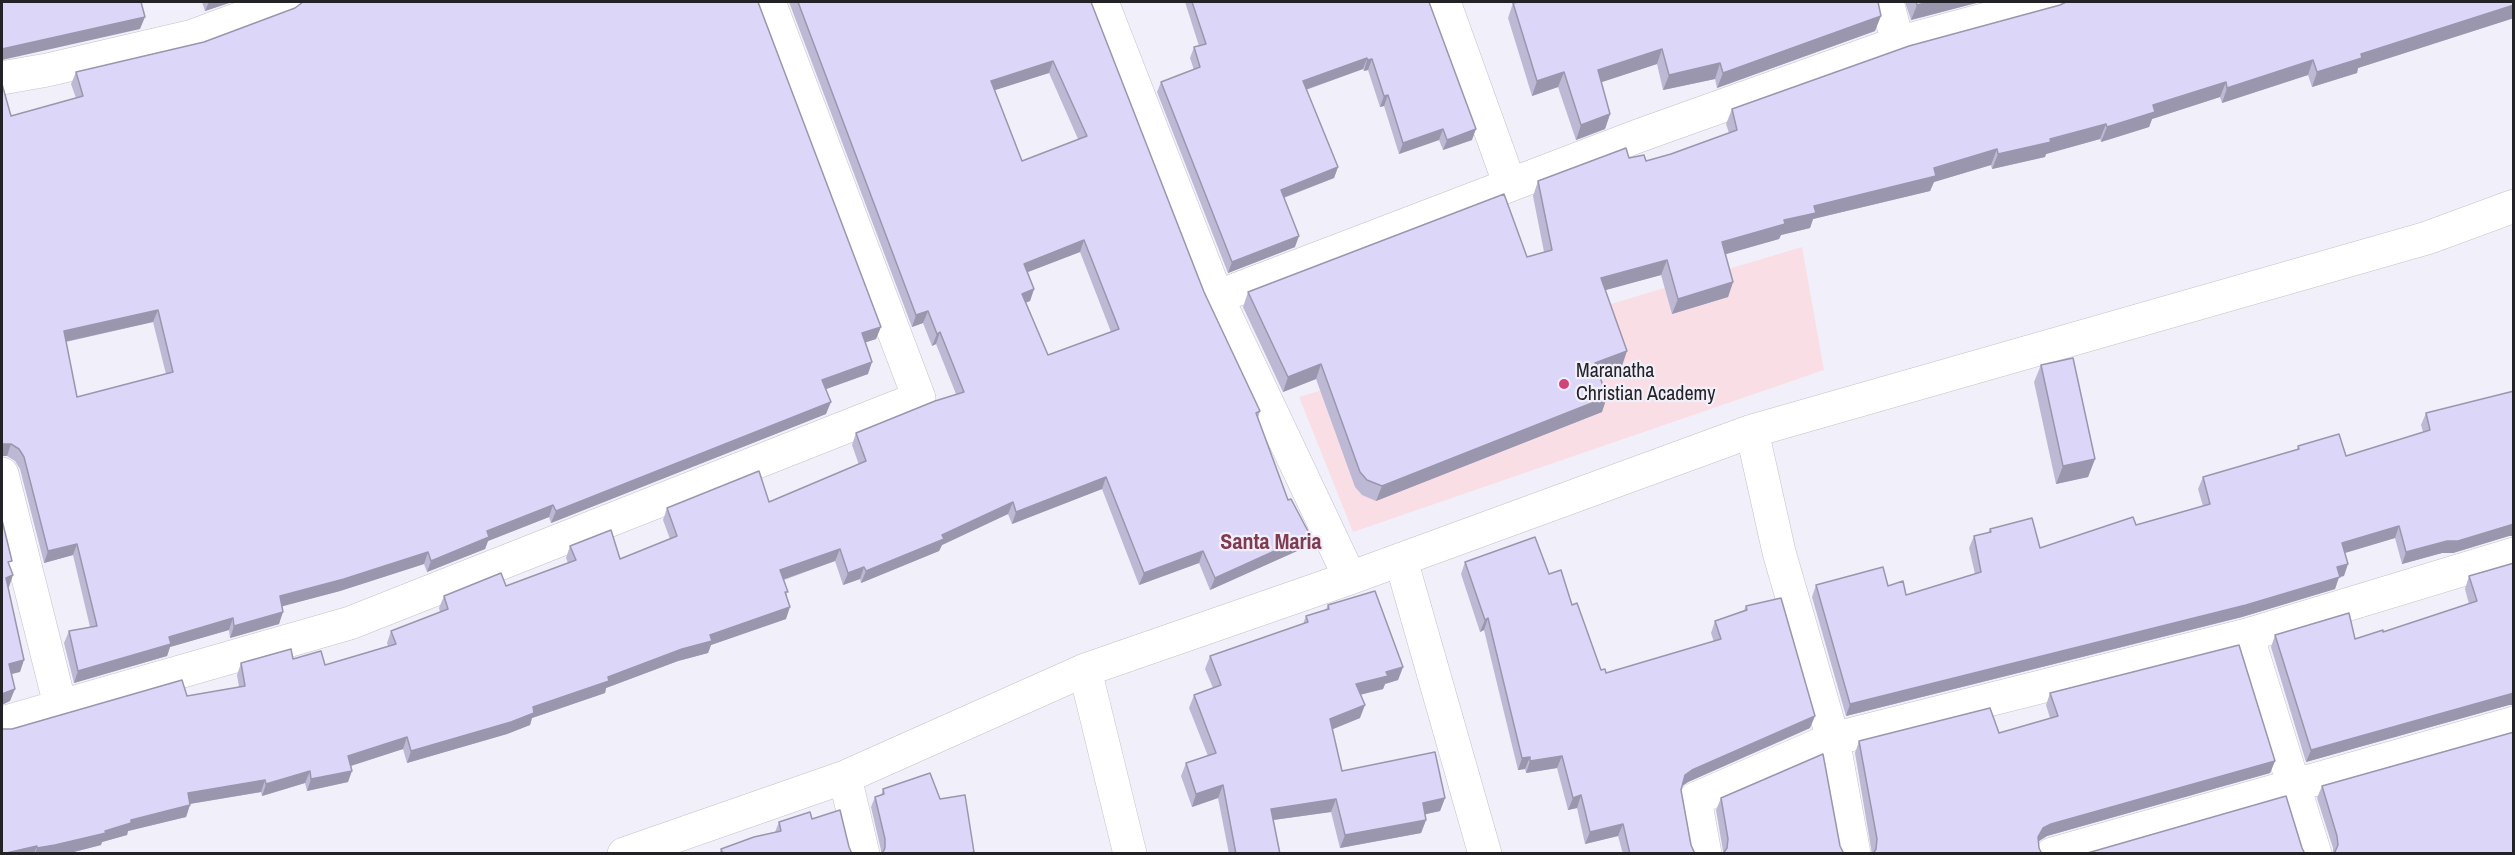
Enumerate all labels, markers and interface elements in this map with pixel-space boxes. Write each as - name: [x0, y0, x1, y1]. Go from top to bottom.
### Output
- place label: Maranatha Christian Academy: [1576, 360, 1715, 407]
- marker: Maranatha Christian Academy: [1557, 377, 1571, 391]
- district label: Santa Maria: [1220, 530, 1322, 556]

